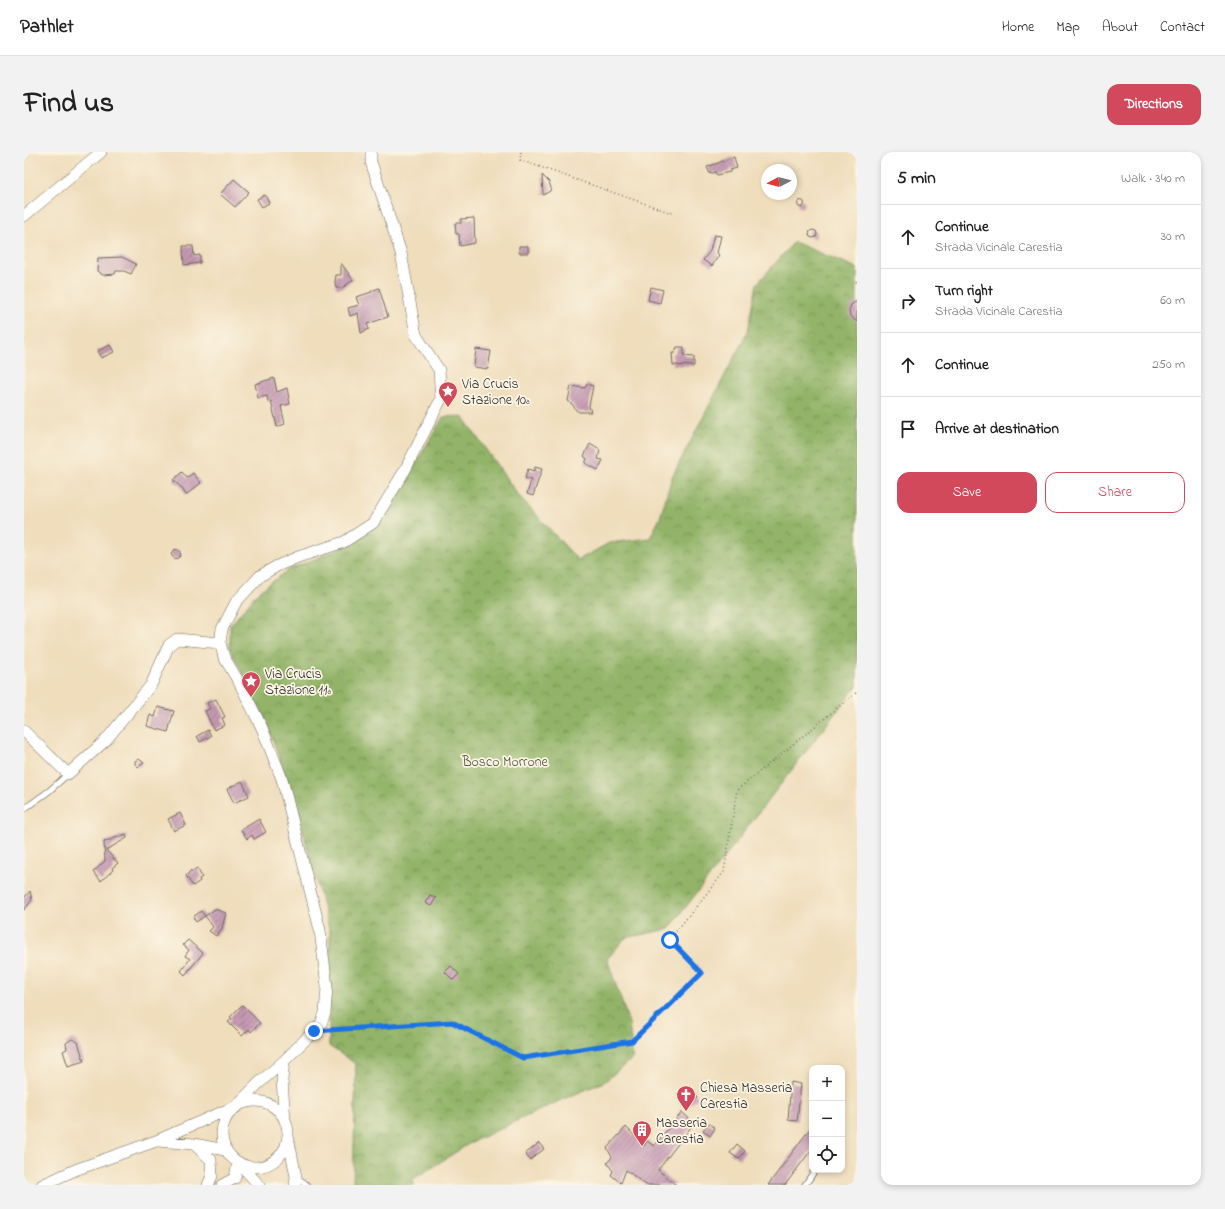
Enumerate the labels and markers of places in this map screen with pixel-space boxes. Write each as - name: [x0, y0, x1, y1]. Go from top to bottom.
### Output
- place label: Via Crucis Stazione 10ª: [461, 374, 530, 411]
- place icon: Via Crucis Stazione 10ª: [437, 380, 459, 408]
- place label: Via Crucis Stazione 11ª: [264, 664, 331, 701]
- place icon: Via Crucis Stazione 11ª: [240, 670, 262, 698]
- place label: Chiesa Masseria Carestia: [700, 1078, 792, 1115]
- church icon: Chiesa Masseria Carestia: [675, 1084, 697, 1112]
- place label: Masseria Carestia: [656, 1113, 707, 1150]
- building icon: Masseria Carestia: [631, 1119, 653, 1147]

